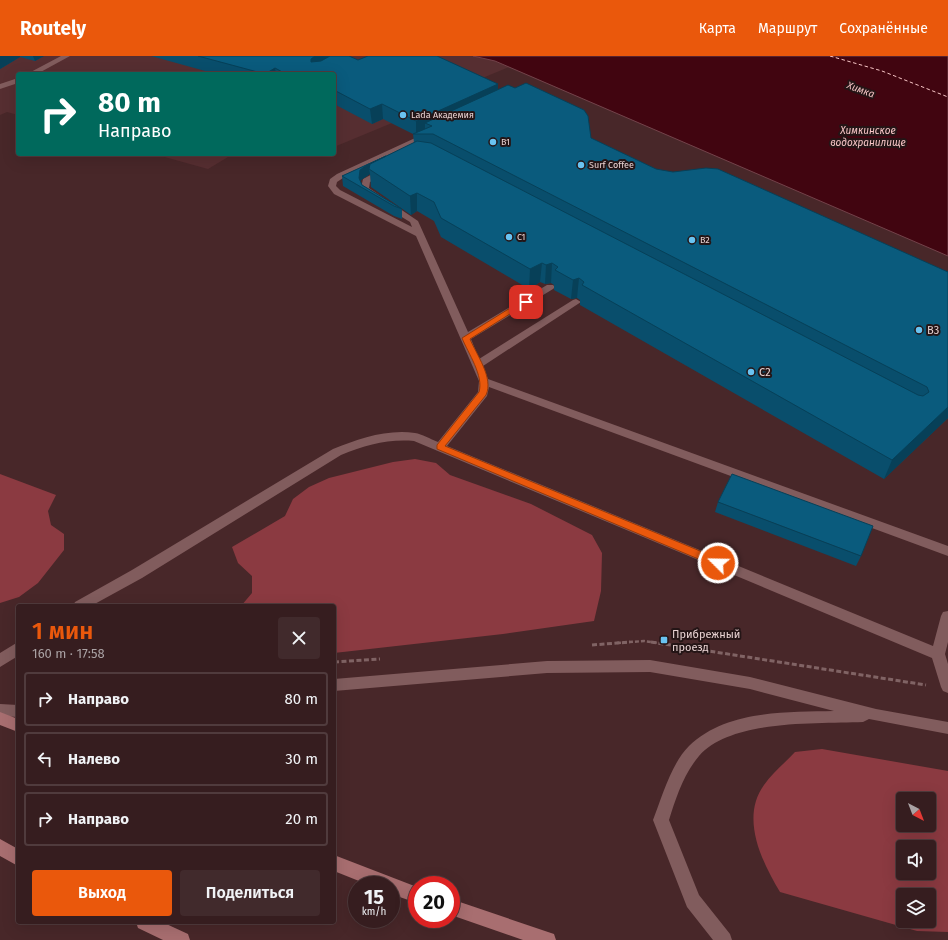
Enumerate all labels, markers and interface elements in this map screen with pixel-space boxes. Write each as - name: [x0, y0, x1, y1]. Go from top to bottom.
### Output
- text: Routely: [20, 17, 86, 40]
- text: Карта: [699, 20, 736, 37]
- text: Маршрут: [758, 20, 817, 37]
- text: Сохранённые: [839, 20, 928, 37]
- water label: Химка: [844, 79, 876, 101]
- text: 80 m: [98, 86, 161, 119]
- icon: right: [32, 88, 84, 140]
- marker: Lada Академия: [398, 110, 408, 120]
- place label: Lada Академия: [411, 110, 474, 120]
- text: Направо: [98, 120, 172, 142]
- water label: Химкинское водохранилище: [830, 125, 906, 149]
- marker: B1: [488, 137, 498, 147]
- place label: B1: [501, 137, 510, 147]
- marker: Surf Coffee: [576, 160, 586, 170]
- place label: Surf Coffee: [589, 160, 634, 170]
- marker: C1: [504, 232, 514, 242]
- place label: C1: [517, 232, 525, 242]
- marker: B2: [687, 235, 697, 245]
- place label: B2: [700, 235, 710, 245]
- pin: [509, 285, 543, 319]
- icon: arrive: [515, 291, 537, 313]
- place label: B3: [927, 324, 939, 337]
- marker: B3: [914, 325, 924, 335]
- place label: C2: [759, 366, 771, 379]
- marker: C2: [746, 367, 756, 377]
- position arrow: [697, 542, 739, 584]
- text: 1 мин: [32, 617, 93, 645]
- button: close: [278, 617, 320, 659]
- place label: Прибрежный проезд: [672, 628, 740, 654]
- marker: Прибрежный проезд: [659, 635, 669, 645]
- text: 160 m · 17:58: [32, 646, 105, 661]
- icon: right: [34, 688, 56, 710]
- text: Направо: [68, 690, 129, 708]
- text: 80 m: [285, 690, 318, 708]
- icon: left: [34, 748, 56, 770]
- text: Налево: [68, 750, 120, 768]
- text: 30 m: [285, 750, 318, 768]
- north arrow: [896, 792, 936, 832]
- map controls: [896, 792, 936, 928]
- icon: right: [34, 808, 56, 830]
- text: Направо: [68, 810, 129, 828]
- text: 20 m: [285, 810, 318, 828]
- button: sound: [896, 840, 936, 880]
- button: Выход: [32, 870, 172, 916]
- button: Поделиться: [180, 870, 320, 916]
- speed limit sign: 20: [408, 876, 460, 928]
- text: 15: [364, 885, 384, 909]
- button: layers: [896, 888, 936, 928]
- text: km/h: [362, 906, 386, 918]

